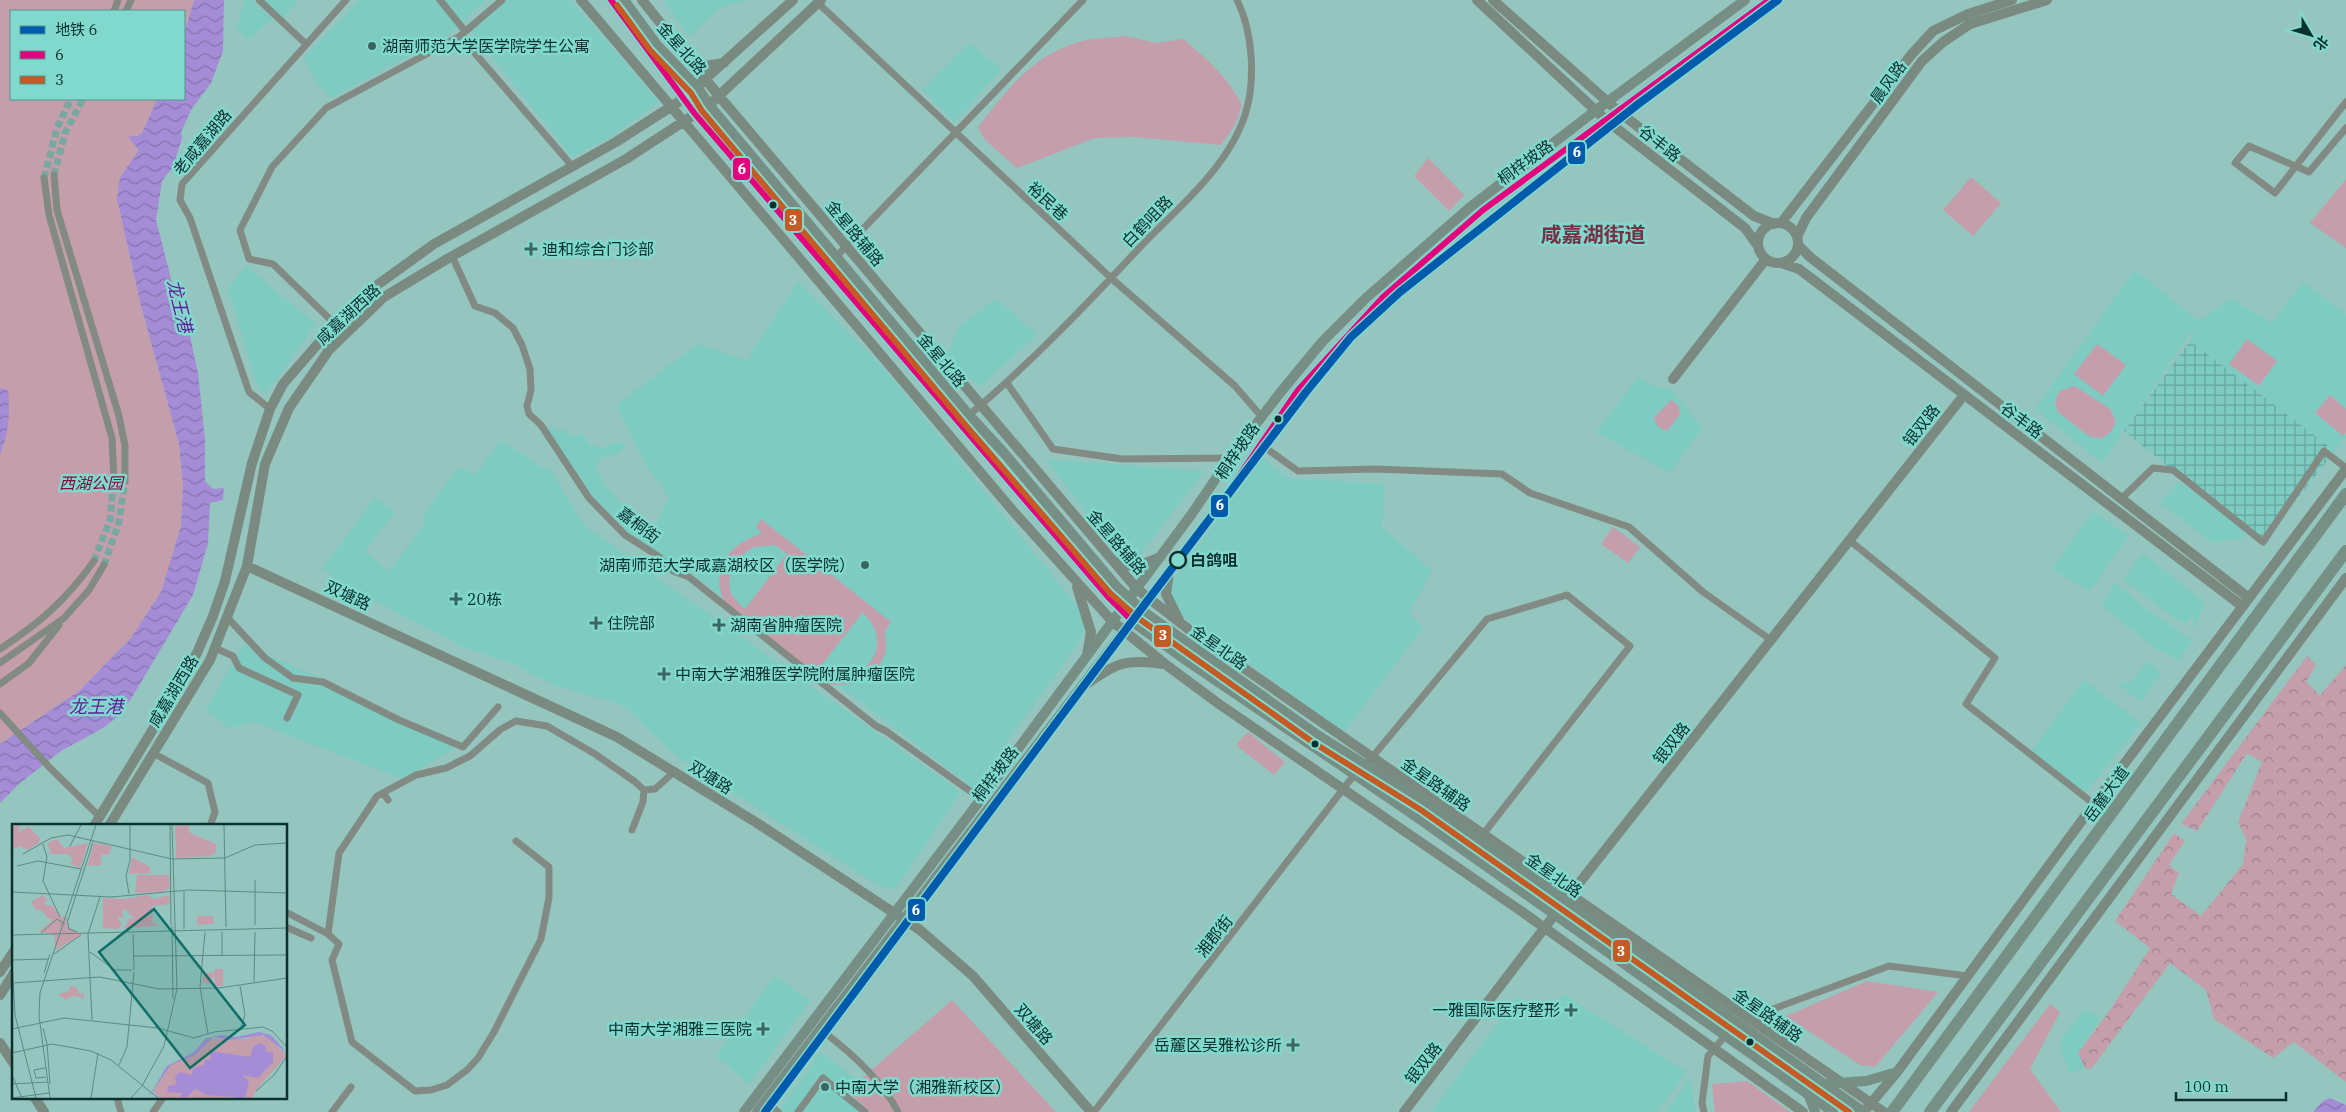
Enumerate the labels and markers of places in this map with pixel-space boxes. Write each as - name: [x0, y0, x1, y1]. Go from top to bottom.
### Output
- place label: 湖南师范大学医学院学生公寓: [382, 36, 590, 56]
- marker: 湖南师范大学医学院学生公寓: [366, 40, 378, 52]
- unlabelled marker: [768, 200, 778, 210]
- place label: 迪和综合门诊部: [542, 239, 654, 259]
- marker: 迪和综合门诊部: [524, 242, 538, 256]
- unlabelled marker: [1273, 414, 1283, 424]
- place label: 白鸽咀: [1190, 550, 1238, 570]
- marker: 白鸽咀: [1169, 551, 1187, 569]
- place label: 湖南师范大学咸嘉湖校区（医学院）: [599, 555, 855, 575]
- marker: 湖南师范大学咸嘉湖校区（医学院）: [859, 559, 871, 571]
- place label: 20栋: [467, 589, 502, 609]
- marker: 20栋: [449, 592, 463, 606]
- place label: 住院部: [607, 613, 655, 633]
- place label: 湖南省肿瘤医院: [730, 615, 842, 635]
- marker: 住院部: [589, 616, 603, 630]
- marker: 湖南省肿瘤医院: [712, 618, 726, 632]
- place label: 中南大学湘雅医学院附属肿瘤医院: [675, 664, 915, 684]
- marker: 中南大学湘雅医学院附属肿瘤医院: [657, 667, 671, 681]
- unlabelled marker: [1310, 739, 1320, 749]
- place label: 一雅国际医疗整形: [1432, 1000, 1560, 1020]
- marker: 一雅国际医疗整形: [1564, 1003, 1578, 1017]
- place label: 中南大学湘雅三医院: [608, 1019, 752, 1039]
- marker: 中南大学湘雅三医院: [756, 1022, 770, 1036]
- place label: 岳麓区吴雅松诊所: [1154, 1035, 1282, 1055]
- unlabelled marker: [1745, 1037, 1755, 1047]
- marker: 岳麓区吴雅松诊所: [1286, 1038, 1300, 1052]
- place label: 中南大学（湘雅新校区）: [835, 1077, 1011, 1097]
- marker: 中南大学（湘雅新校区）: [819, 1081, 831, 1093]

